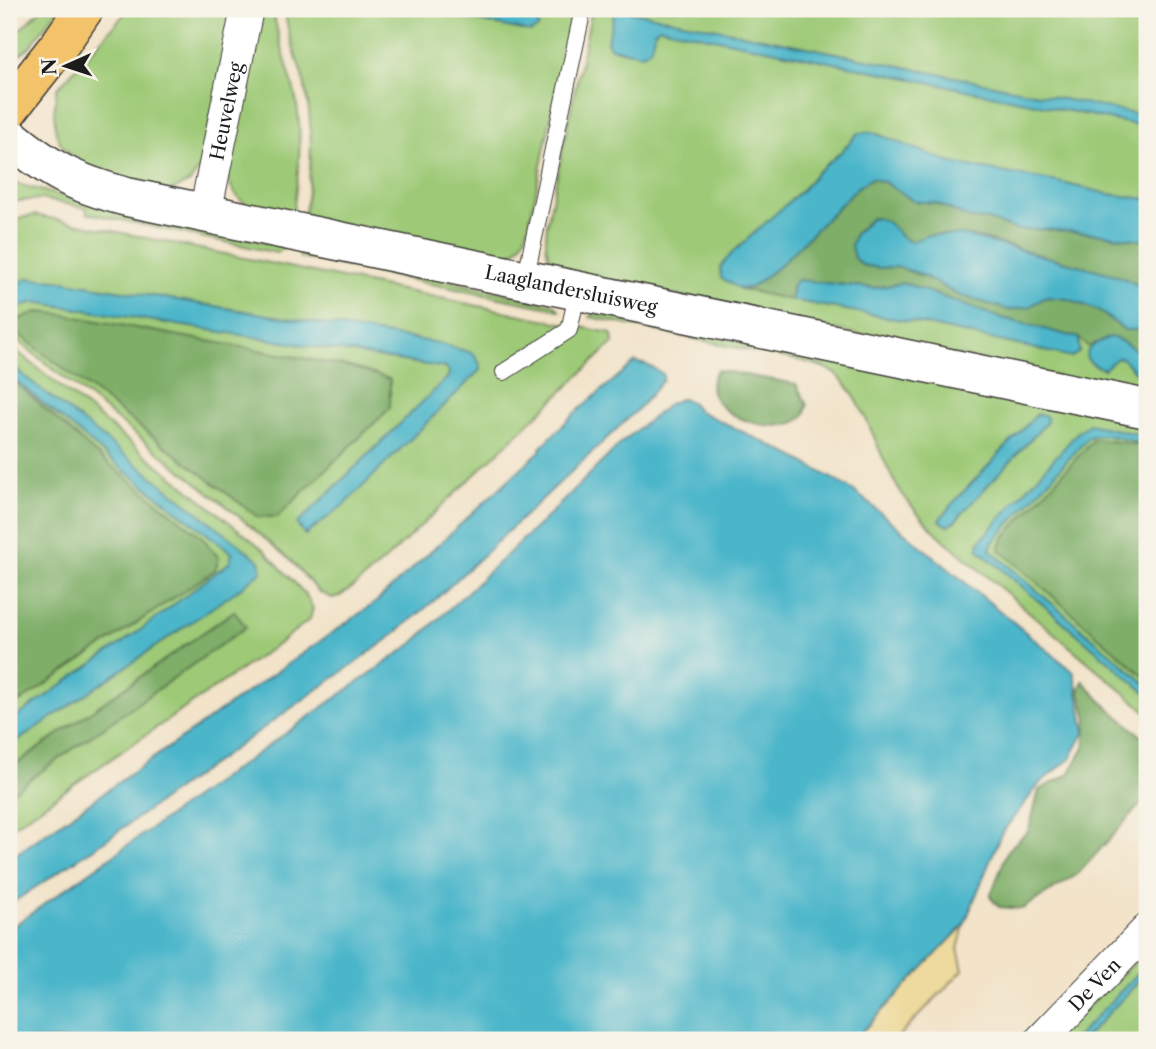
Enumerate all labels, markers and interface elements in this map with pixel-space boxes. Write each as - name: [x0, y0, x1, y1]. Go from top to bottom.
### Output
- north arrow: [32, 32, 102, 102]
- text: N: [38, 58, 61, 76]
- street label: Heuvelweg: [205, 59, 248, 162]
- street label: Laaglandersluisweg: [483, 260, 661, 319]
- street label: De Ven: [1064, 953, 1125, 1016]

